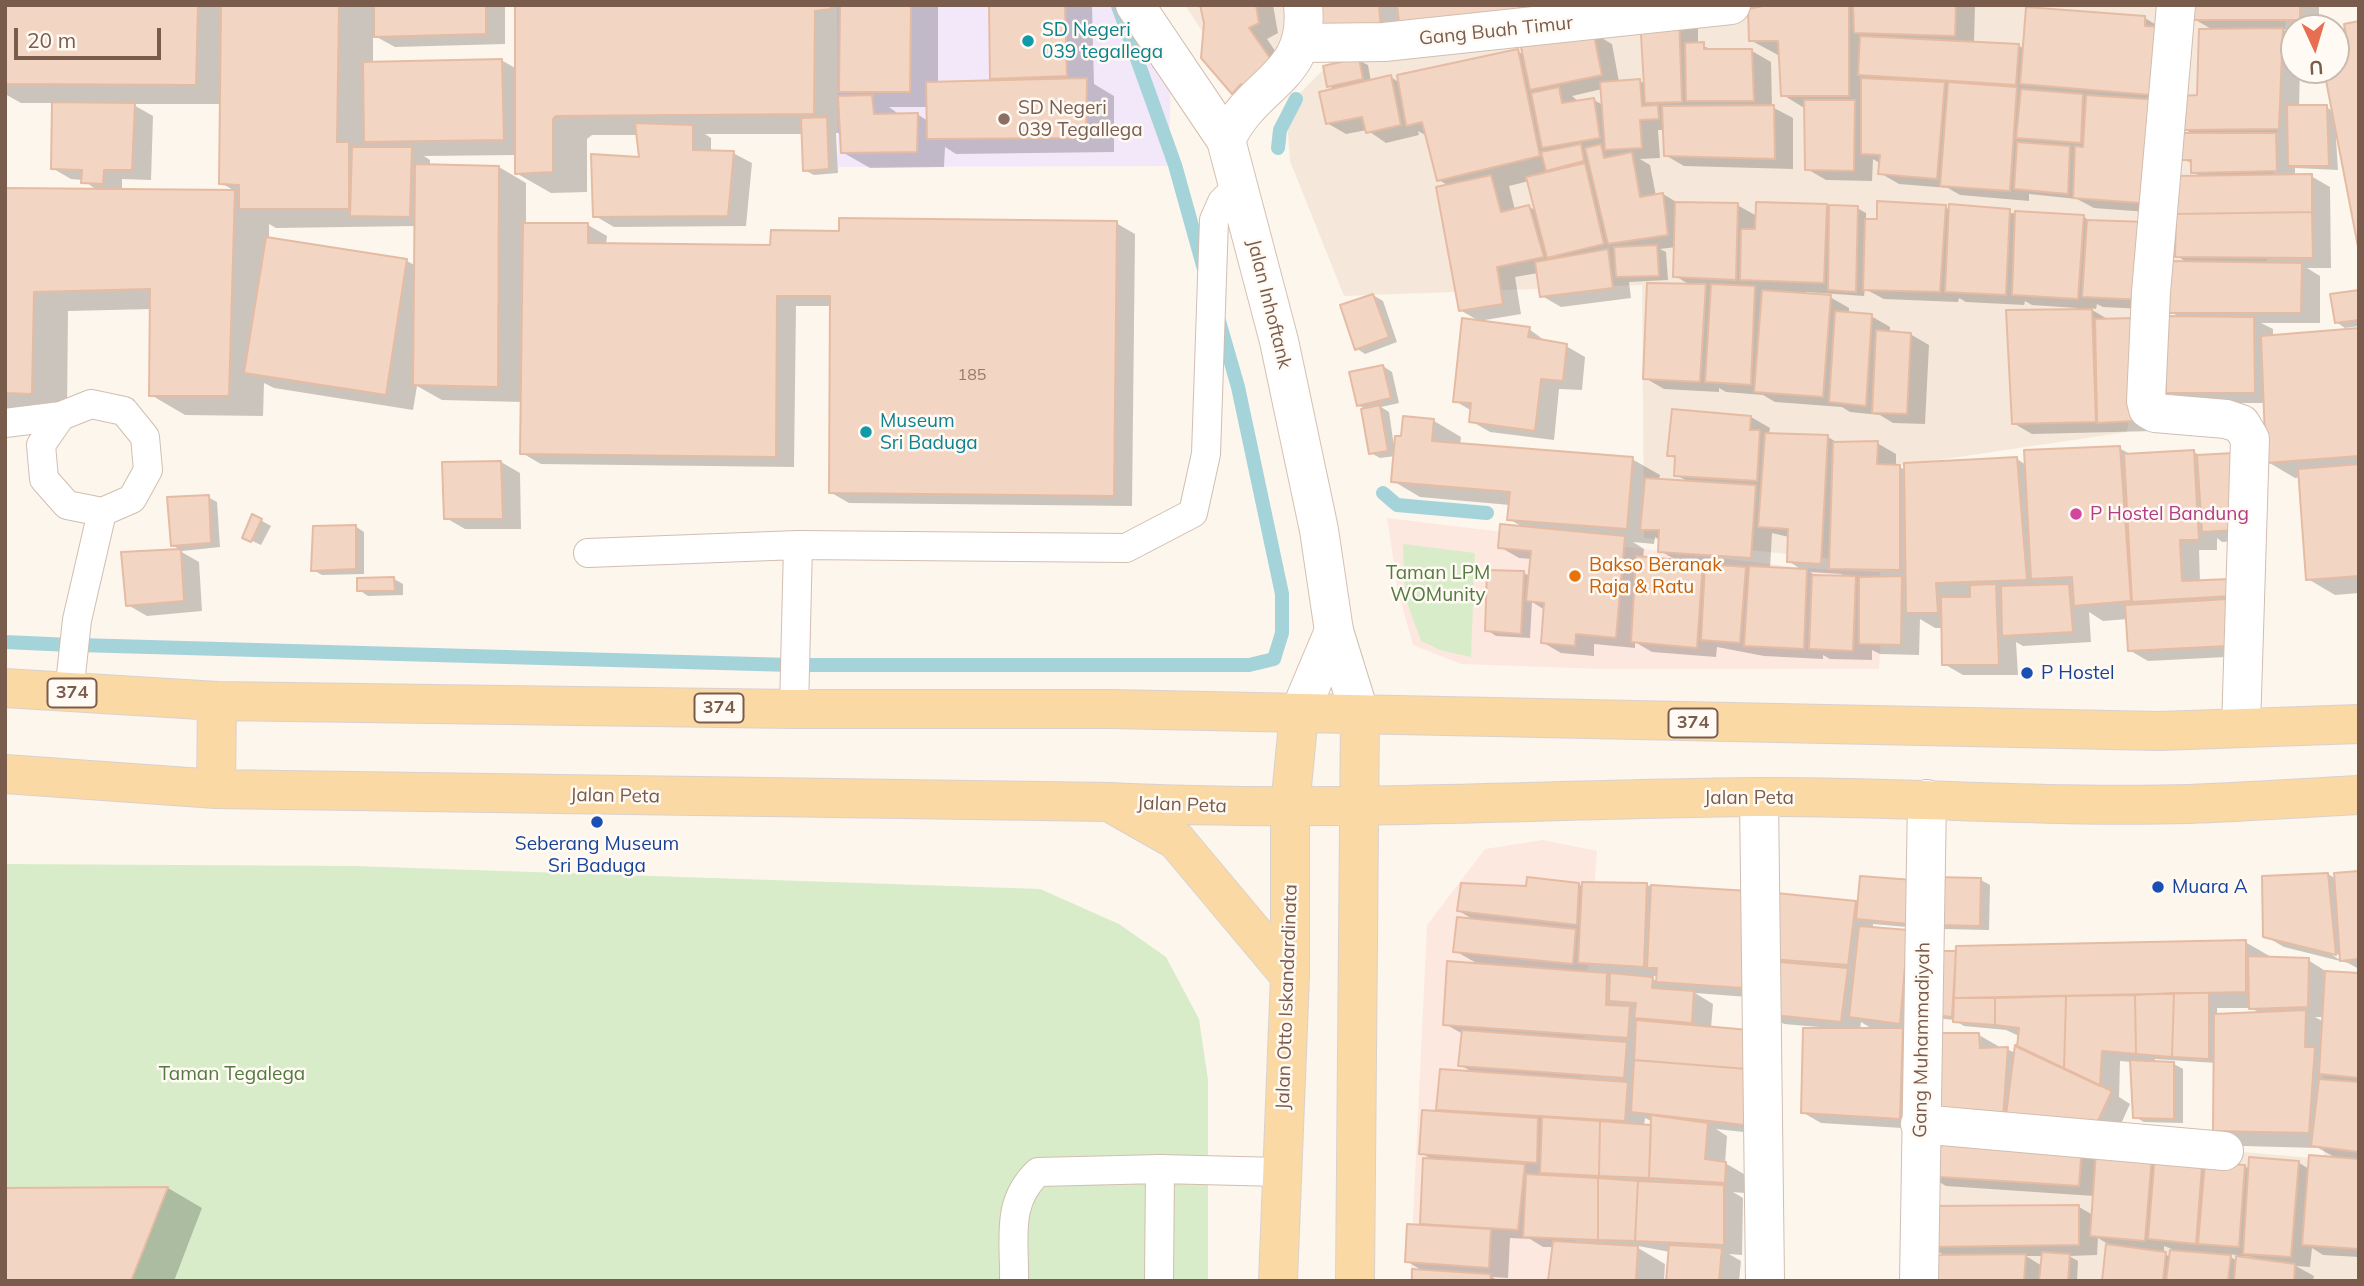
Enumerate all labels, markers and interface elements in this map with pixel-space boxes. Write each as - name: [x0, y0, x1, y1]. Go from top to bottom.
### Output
- street label: Gang Buah Timur: [1418, 12, 1574, 50]
- scale bar: [18, 14, 164, 58]
- north arrow: [2280, 14, 2350, 84]
- place label: SD Negeri 039 tegallega: [1042, 19, 1163, 63]
- text: 20 m: [27, 27, 76, 53]
- marker: SD Negeri 039 tegallega: [1020, 33, 1036, 49]
- text: U: [2308, 55, 2324, 80]
- place label: SD Negeri 039 Tegallega: [1018, 97, 1143, 141]
- marker: SD Negeri 039 Tegallega: [996, 111, 1012, 127]
- street label: Jalan Inhoftank: [1242, 237, 1296, 371]
- house number: 185: [958, 365, 986, 385]
- place label: Museum Sri Baduga: [880, 410, 978, 454]
- marker: Museum Sri Baduga: [858, 424, 874, 440]
- place label: P Hostel Bandung: [2090, 503, 2249, 525]
- marker: P Hostel Bandung: [2068, 506, 2084, 522]
- place label: Bakso Beranak Raja & Ratu: [1589, 554, 1722, 598]
- park label: Taman LPM WOMunity: [1386, 562, 1490, 606]
- marker: Bakso Beranak Raja & Ratu: [1567, 568, 1583, 584]
- place label: P Hostel: [2041, 662, 2114, 684]
- marker: P Hostel: [2019, 665, 2035, 681]
- road number: 374: [48, 678, 96, 708]
- road number: 374: [694, 694, 744, 722]
- road number: 374: [1668, 708, 1718, 738]
- street label: Jalan Peta: [570, 784, 660, 808]
- street label: Jalan Peta: [1704, 787, 1794, 809]
- street label: Jalan Peta: [1137, 792, 1227, 818]
- marker: Seberang Museum Sri Baduga: [589, 814, 605, 830]
- place label: Seberang Museum Sri Baduga: [515, 833, 679, 877]
- place label: Muara A: [2172, 876, 2248, 898]
- marker: Muara A: [2150, 879, 2166, 895]
- street label: Jalan Otto Iskandardinata: [1272, 884, 1302, 1110]
- street label: Gang Muhammadiyah: [1909, 942, 1935, 1138]
- park label: Taman Tegalega: [159, 1063, 305, 1085]

